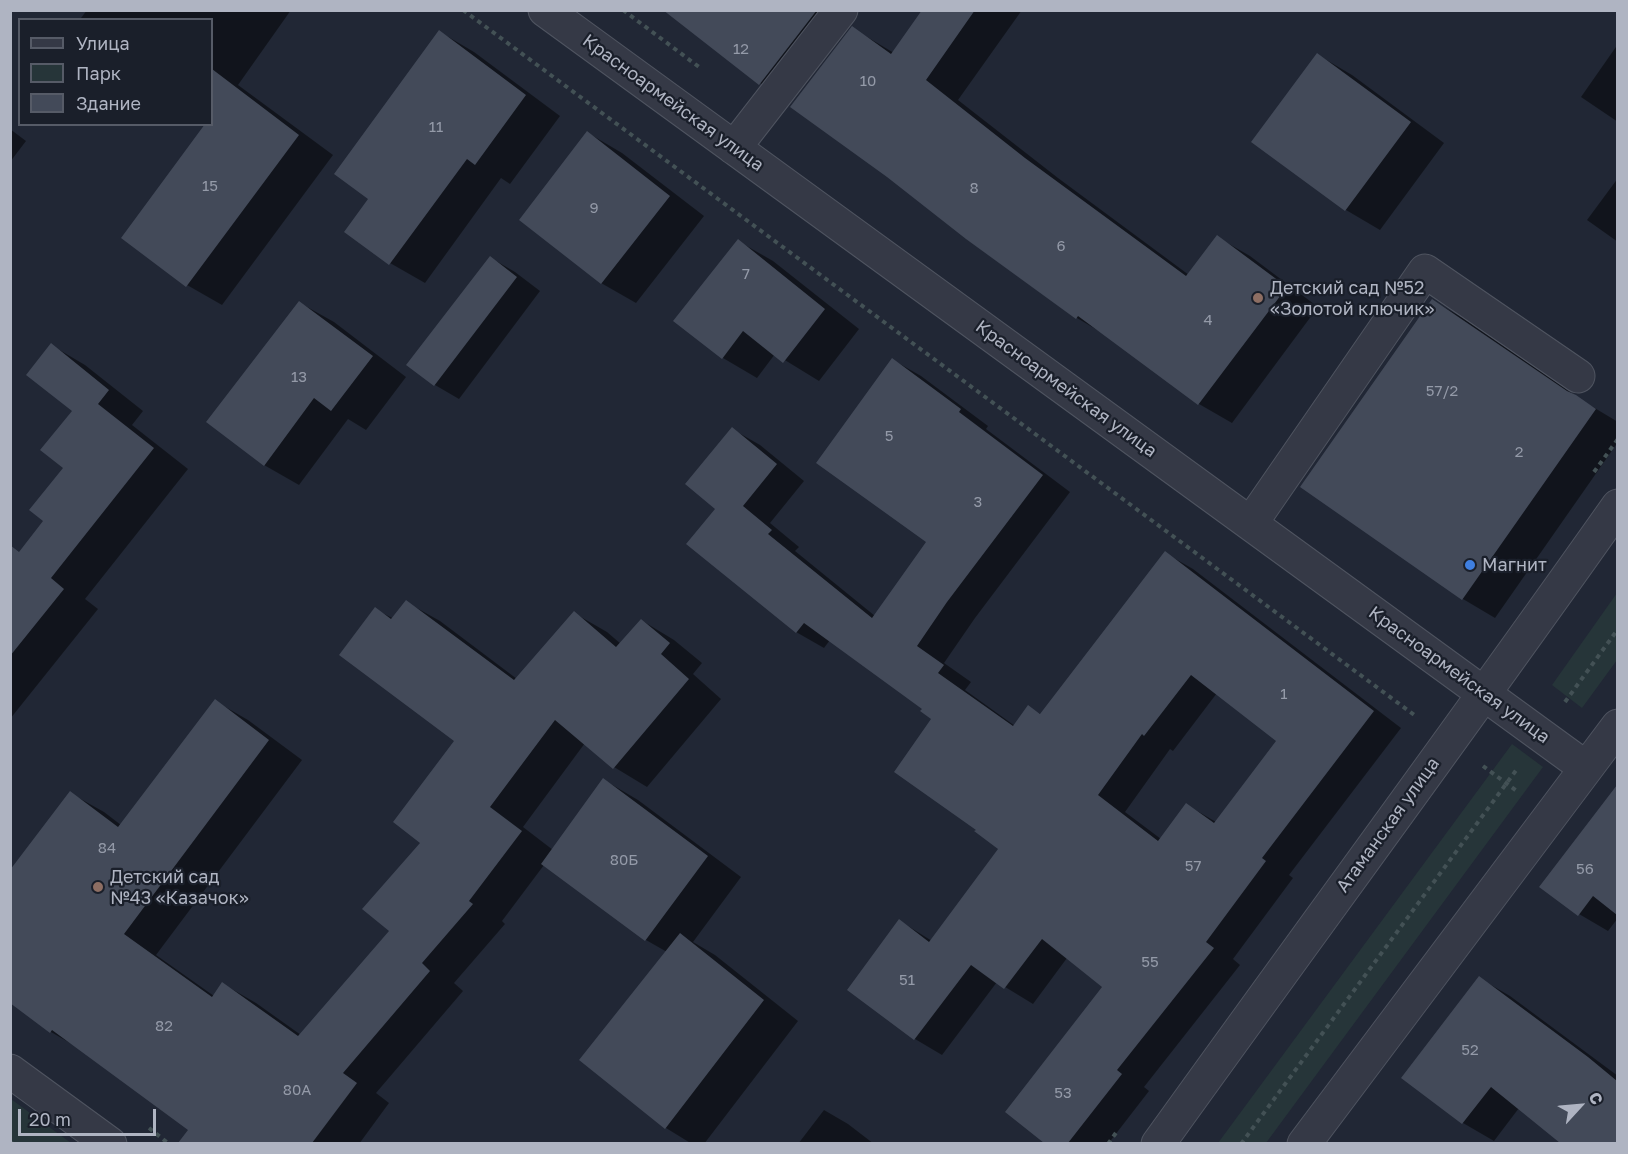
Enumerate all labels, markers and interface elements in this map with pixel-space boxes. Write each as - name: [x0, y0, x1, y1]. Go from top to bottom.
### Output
- legend: [18, 18, 213, 126]
- street label: Красноармейская улица: [578, 30, 768, 176]
- text: Улица: [76, 32, 130, 54]
- house number: 12: [733, 40, 749, 58]
- text: Парк: [76, 62, 121, 84]
- house number: 10: [860, 72, 876, 90]
- text: Здание: [76, 92, 141, 114]
- house number: 11: [429, 118, 443, 136]
- house number: 15: [202, 177, 218, 195]
- house number: 8: [969, 179, 979, 197]
- house number: 9: [589, 199, 599, 217]
- house number: 6: [1056, 237, 1066, 255]
- house number: 7: [742, 265, 750, 283]
- place label: Детский сад №52 «Золотой ключик»: [1270, 277, 1435, 320]
- marker: Детский сад №52 «Золотой ключик»: [1251, 291, 1265, 305]
- house number: 4: [1203, 311, 1213, 329]
- street label: Красноармейская улица: [971, 316, 1161, 462]
- house number: 13: [291, 368, 307, 386]
- house number: 57/2: [1426, 382, 1458, 400]
- house number: 5: [885, 427, 893, 445]
- house number: 2: [1515, 443, 1523, 461]
- house number: 3: [974, 493, 982, 511]
- place label: Магнит: [1482, 554, 1547, 576]
- marker: Магнит: [1463, 558, 1477, 572]
- street label: Красноармейская улица: [1364, 602, 1554, 748]
- house number: 1: [1280, 685, 1288, 703]
- street label: Атаманская улица: [1332, 753, 1444, 897]
- house number: 84: [98, 839, 116, 857]
- house number: 80Б: [610, 851, 638, 869]
- house number: 57: [1185, 857, 1201, 875]
- house number: 56: [1576, 860, 1594, 878]
- place label: Детский сад №43 «Казачок»: [110, 866, 249, 908]
- marker: Детский сад №43 «Казачок»: [91, 880, 105, 894]
- house number: 55: [1141, 953, 1159, 971]
- house number: 51: [899, 971, 915, 989]
- house number: 82: [155, 1017, 173, 1035]
- house number: 52: [1461, 1041, 1479, 1059]
- north arrow: [1550, 1076, 1610, 1136]
- house number: 80А: [283, 1081, 311, 1099]
- house number: 53: [1054, 1084, 1072, 1102]
- text: С: [1585, 1089, 1608, 1108]
- scale bar: [21, 1097, 159, 1135]
- text: 20 m: [29, 1108, 71, 1130]

